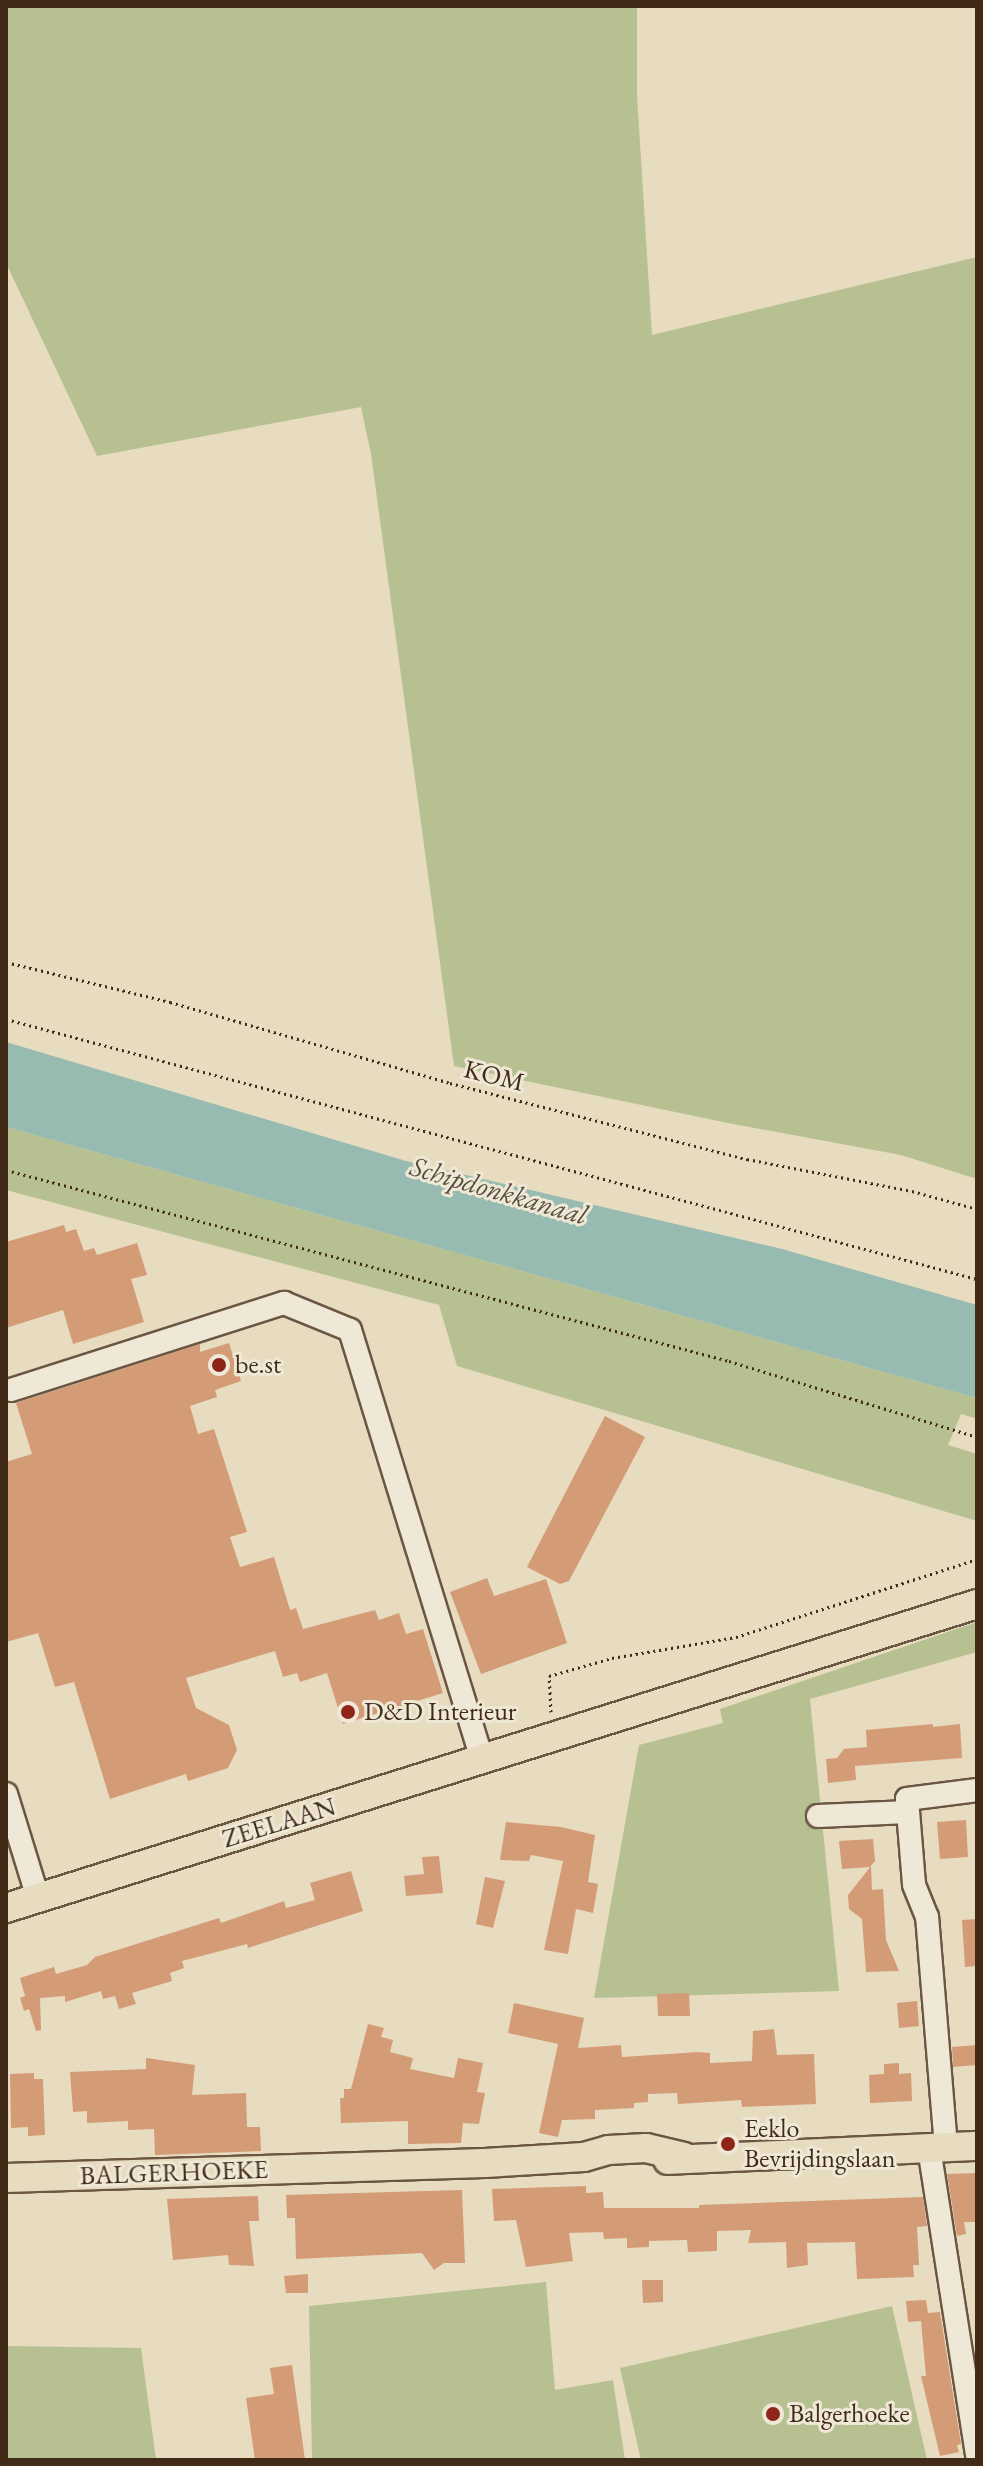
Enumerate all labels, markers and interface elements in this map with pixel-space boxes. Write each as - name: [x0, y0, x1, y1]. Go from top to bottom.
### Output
- street label: KOM: [461, 1053, 527, 1099]
- water label: Schipdonkkanaal: [407, 1149, 591, 1231]
- place label: be.st: [235, 1349, 281, 1381]
- marker: be.st: [210, 1356, 228, 1374]
- place label: D&D Interieur: [364, 1696, 517, 1728]
- marker: D&D Interieur: [339, 1703, 357, 1721]
- street label: ZEELAAN: [219, 1791, 339, 1855]
- place label: Eeklo Bevrijdingslaan: [744, 2113, 895, 2174]
- marker: Eeklo Bevrijdingslaan: [719, 2135, 737, 2153]
- street label: BALGERHOEKE: [79, 2154, 269, 2192]
- place label: Balgerhoeke: [789, 2398, 910, 2430]
- marker: Balgerhoeke: [764, 2405, 782, 2423]

